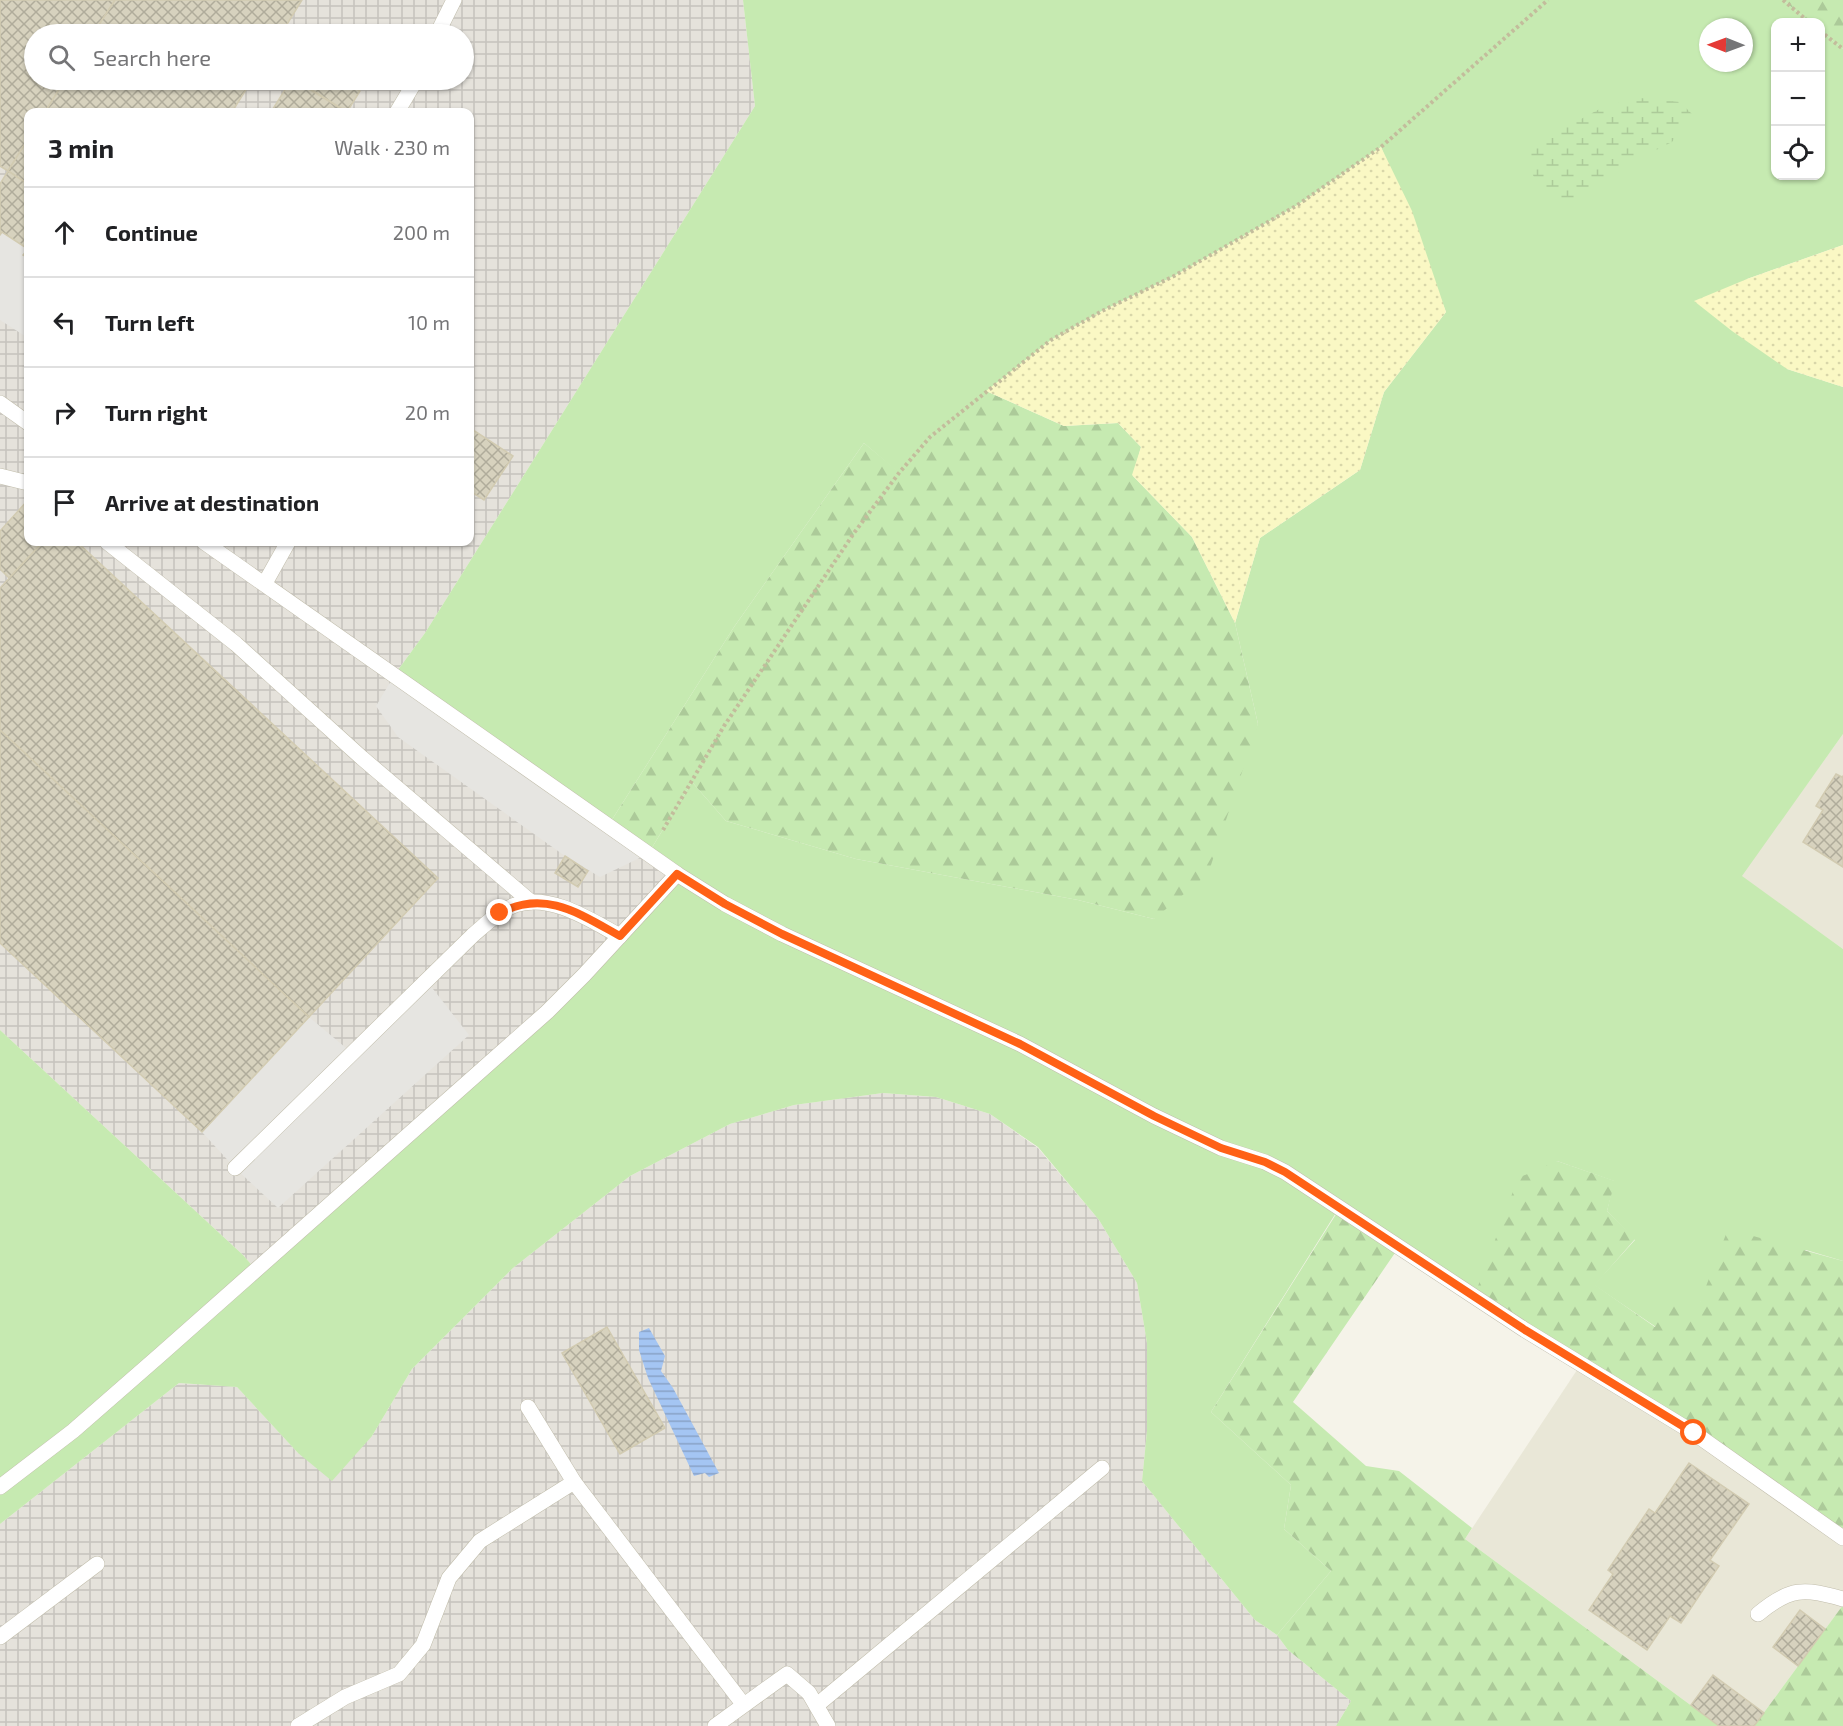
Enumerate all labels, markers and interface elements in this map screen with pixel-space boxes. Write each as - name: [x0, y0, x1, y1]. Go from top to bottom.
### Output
- north arrow: [1699, 18, 1753, 72]
- map controls: [1771, 18, 1825, 180]
- button: +: [1771, 18, 1825, 72]
- search box: [24, 24, 474, 90]
- icon: search: [45, 41, 78, 74]
- text: Search here: [93, 44, 211, 70]
- button: −: [1771, 72, 1825, 126]
- button: locate: [1771, 126, 1825, 180]
- text: 3 min: [48, 132, 114, 163]
- text: Walk · 230 m: [334, 135, 450, 159]
- icon: ahead: [48, 216, 81, 249]
- text: Continue: [105, 219, 198, 245]
- text: 200 m: [393, 220, 450, 244]
- icon: left: [48, 306, 81, 339]
- text: Turn left: [105, 309, 194, 335]
- text: 10 m: [408, 310, 450, 334]
- icon: right: [48, 396, 81, 429]
- text: Turn right: [105, 399, 207, 425]
- text: 20 m: [405, 400, 450, 424]
- icon: arrive: [48, 486, 81, 519]
- text: Arrive at destination: [105, 489, 319, 515]
- route end: [486, 899, 512, 925]
- route start: [1680, 1419, 1706, 1445]

